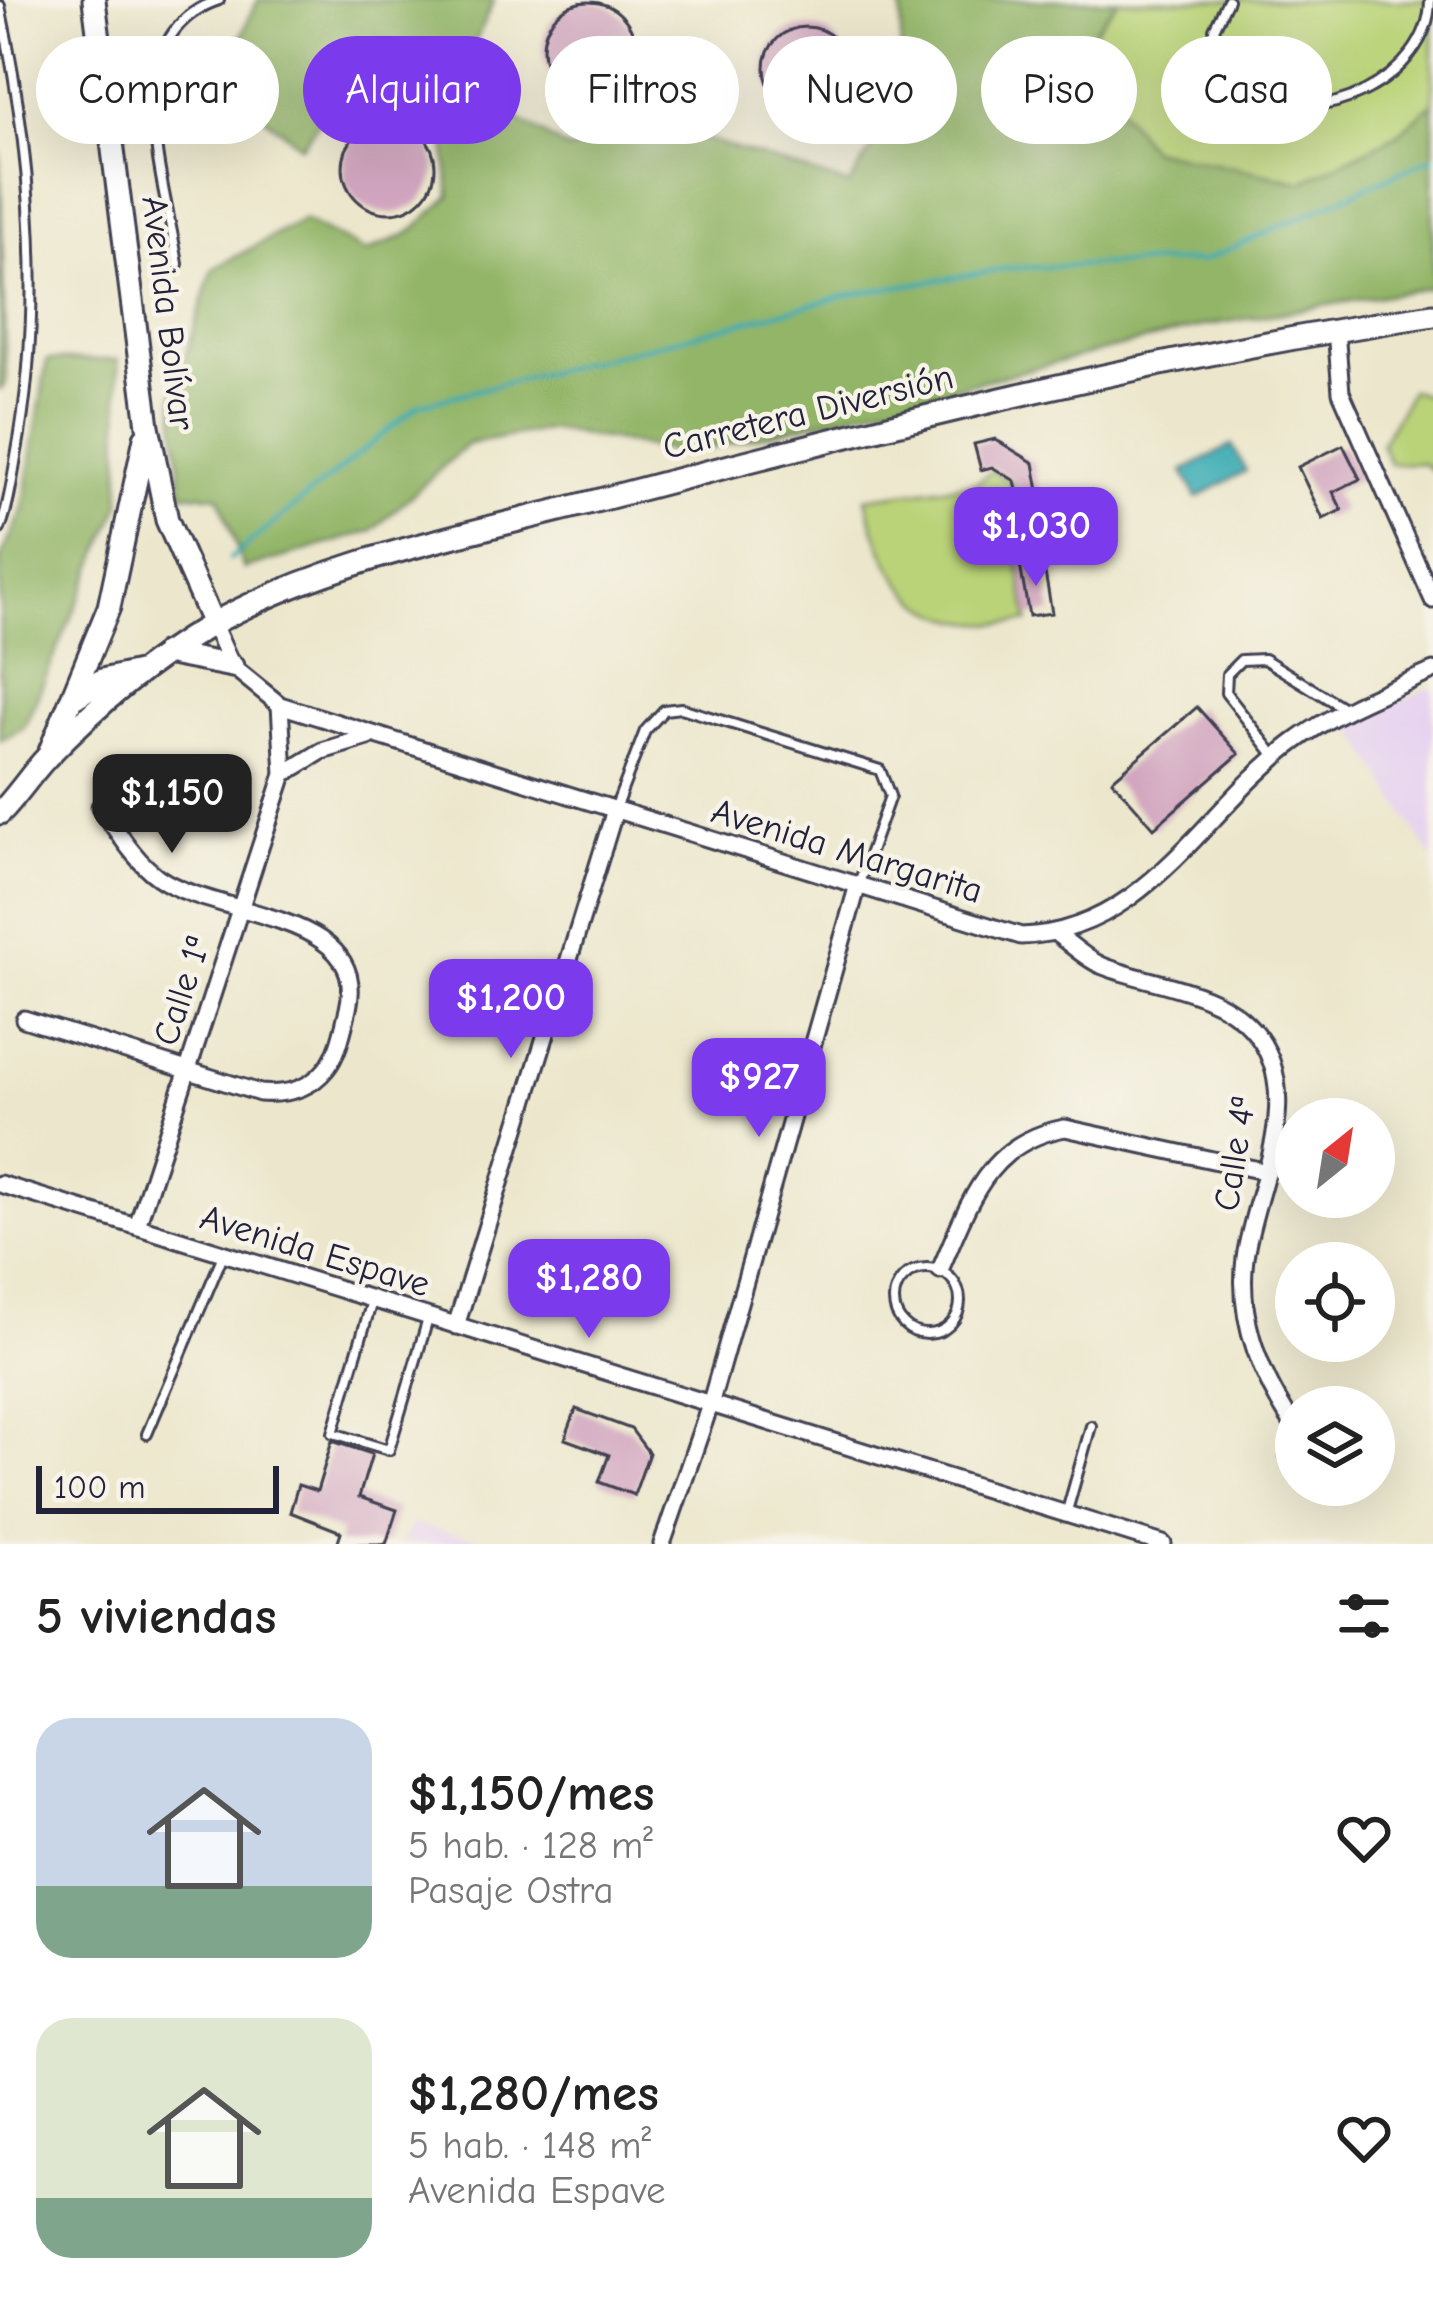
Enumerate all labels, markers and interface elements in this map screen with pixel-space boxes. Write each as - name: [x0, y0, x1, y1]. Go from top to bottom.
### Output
- chip: Comprar: [36, 36, 279, 144]
- chip: Alquilar: [303, 36, 521, 144]
- chip: Filtros: [545, 36, 739, 144]
- chip: Nuevo: [763, 36, 957, 144]
- chip: Piso: [981, 36, 1137, 144]
- chip: Casa: [1161, 36, 1332, 144]
- street label: Avenida Bolívar: [133, 194, 203, 433]
- street label: Carretera Diversión: [659, 356, 957, 468]
- pin: $1,030: [938, 487, 1134, 589]
- text: $1,030: [981, 503, 1091, 548]
- pin: $1,150: [74, 754, 270, 856]
- text: $1,150: [120, 770, 224, 815]
- street label: Avenida Margarita: [707, 790, 987, 912]
- street label: Calle 1ª: [145, 932, 219, 1050]
- pin: $1,200: [413, 959, 609, 1061]
- text: $1,200: [456, 975, 566, 1020]
- pin: $927: [688, 1038, 830, 1140]
- text: $927: [719, 1054, 799, 1099]
- street label: Calle 4ª: [1206, 1094, 1264, 1214]
- north arrow: [1275, 1098, 1395, 1218]
- map controls: [1275, 1098, 1395, 1506]
- street label: Avenida Espave: [195, 1197, 435, 1305]
- pin: $1,280: [491, 1239, 687, 1341]
- button: locate: [1275, 1242, 1395, 1362]
- text: $1,280: [535, 1255, 643, 1300]
- button: layers: [1275, 1386, 1395, 1506]
- scale bar: [36, 1460, 279, 1513]
- text: 100 m: [54, 1468, 146, 1506]
- icon: filters: [1331, 1583, 1397, 1649]
- text: 5 viviendas: [36, 1587, 276, 1646]
- text: $1,150/mes: [408, 1764, 654, 1823]
- icon: home: [132, 1766, 276, 1910]
- icon: heart: [1331, 1805, 1397, 1871]
- text: 5 hab. · 128 m²: [408, 1823, 653, 1868]
- text: Pasaje Ostra: [408, 1868, 614, 1913]
- text: $1,280/mes: [408, 2064, 659, 2123]
- icon: home: [132, 2066, 276, 2210]
- icon: heart: [1331, 2105, 1397, 2171]
- text: 5 hab. · 148 m²: [408, 2123, 651, 2168]
- text: Avenida Espave: [408, 2168, 666, 2213]

